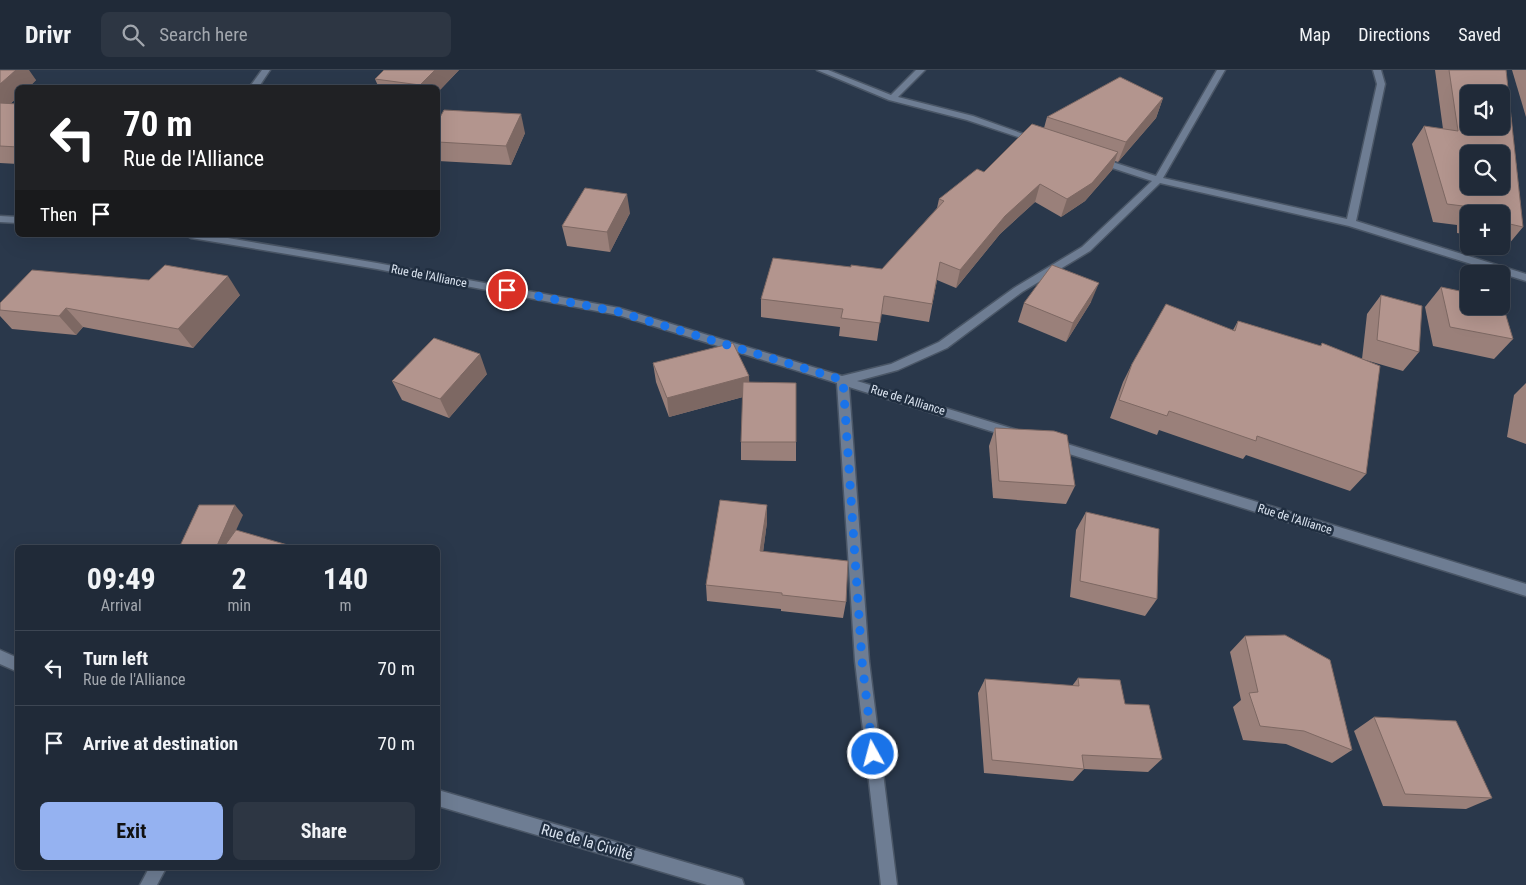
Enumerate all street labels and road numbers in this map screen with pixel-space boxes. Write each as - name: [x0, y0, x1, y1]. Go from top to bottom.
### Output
- street label: Rue de l'Alliance: [390, 262, 468, 290]
- street label: Rue de l'Alliance: [869, 382, 947, 418]
- street label: Rue de l'Alliance: [1256, 501, 1334, 537]
- street label: Rue de la Civilté: [539, 820, 635, 864]

